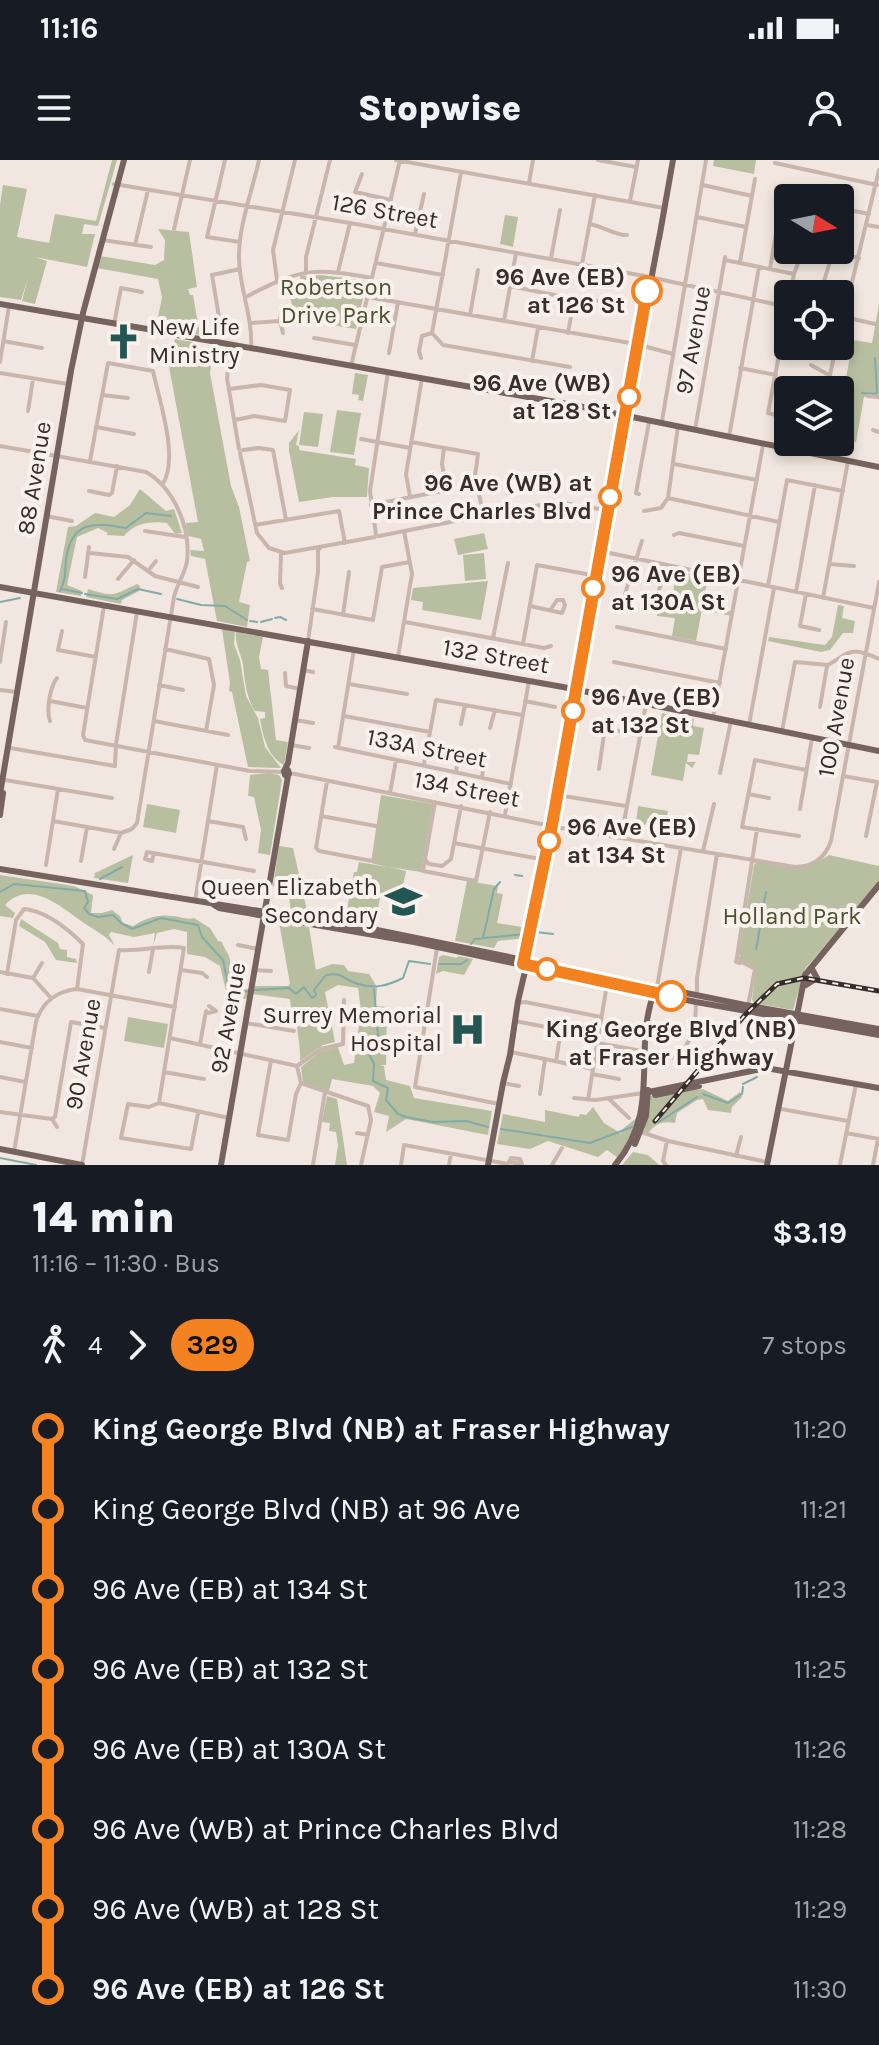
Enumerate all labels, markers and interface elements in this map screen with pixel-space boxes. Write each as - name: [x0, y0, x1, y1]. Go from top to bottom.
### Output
- text: 11:16: [40, 10, 98, 46]
- icon: menu: [32, 86, 76, 130]
- icon: person: [803, 86, 847, 130]
- text: Stopwise: [358, 87, 521, 129]
- north arrow: [774, 184, 854, 264]
- map controls: [774, 184, 854, 456]
- street label: 126 Street: [330, 188, 440, 234]
- place label: 96 Ave (EB) at 126 St: [495, 263, 625, 319]
- park label: Robertson Drive Park: [280, 273, 392, 329]
- marker: 96 Ave (EB) at 126 St: [632, 276, 662, 306]
- button: locate: [774, 280, 854, 360]
- street label: 97 Avenue: [670, 283, 716, 397]
- place label: New Life Ministry: [149, 313, 240, 369]
- church icon: New Life Ministry: [104, 322, 142, 360]
- place label: 96 Ave (WB) at 128 St: [472, 369, 611, 425]
- button: layers: [774, 376, 854, 456]
- marker: 96 Ave (WB) at 128 St: [618, 386, 640, 408]
- street label: 88 Avenue: [11, 419, 57, 537]
- place label: 96 Ave (WB) at Prince Charles Blvd: [372, 469, 592, 525]
- marker: 96 Ave (WB) at Prince Charles Blvd: [599, 486, 621, 508]
- place label: 96 Ave (EB) at 130A St: [611, 560, 741, 616]
- marker: 96 Ave (EB) at 130A St: [582, 577, 604, 599]
- street label: 132 Street: [441, 633, 551, 679]
- street label: 100 Avenue: [812, 655, 860, 779]
- place label: 96 Ave (EB) at 132 St: [591, 683, 721, 739]
- marker: 96 Ave (EB) at 132 St: [562, 700, 584, 722]
- street label: 133A Street: [365, 723, 489, 773]
- street label: 134 Street: [412, 765, 522, 813]
- place label: 96 Ave (EB) at 134 St: [567, 813, 697, 869]
- marker: 96 Ave (EB) at 134 St: [538, 830, 560, 852]
- place label: Queen Elizabeth Secondary: [201, 873, 378, 929]
- school or university icon: Queen Elizabeth Secondary: [385, 882, 423, 920]
- park label: Holland Park: [723, 902, 861, 930]
- unlabelled marker: [536, 958, 558, 980]
- street label: 92 Avenue: [204, 960, 252, 1076]
- marker: King George Blvd (NB) at Fraser Highway: [656, 981, 686, 1011]
- street label: 90 Avenue: [59, 996, 107, 1112]
- place label: Surrey Memorial Hospital: [262, 1001, 442, 1057]
- hospital icon: Surrey Memorial Hospital: [449, 1010, 487, 1048]
- place label: King George Blvd (NB) at Fraser Highway: [545, 1015, 797, 1071]
- text: 14 min: [32, 1192, 175, 1243]
- text: $3.19: [772, 1215, 847, 1251]
- text: 11:16 – 11:30 · Bus: [32, 1248, 220, 1279]
- icon: walk: [32, 1323, 76, 1367]
- icon: forward: [115, 1323, 159, 1367]
- text: 329: [187, 1328, 238, 1361]
- text: 4: [88, 1330, 103, 1361]
- text: 7 stops: [762, 1330, 847, 1361]
- text: King George Blvd (NB) at Fraser Highway: [92, 1411, 670, 1447]
- text: 11:20: [793, 1414, 847, 1445]
- text: King George Blvd (NB) at 96 Ave: [92, 1491, 521, 1527]
- text: 11:21: [800, 1494, 847, 1525]
- text: 96 Ave (EB) at 134 St: [92, 1571, 368, 1607]
- text: 11:23: [793, 1574, 847, 1605]
- text: 96 Ave (EB) at 132 St: [92, 1651, 368, 1687]
- text: 11:25: [794, 1654, 847, 1685]
- text: 96 Ave (EB) at 130A St: [92, 1731, 386, 1767]
- text: 11:26: [794, 1734, 847, 1765]
- text: 96 Ave (WB) at Prince Charles Blvd: [92, 1811, 560, 1847]
- text: 11:28: [793, 1814, 847, 1845]
- text: 96 Ave (WB) at 128 St: [92, 1891, 379, 1927]
- text: 11:29: [794, 1894, 847, 1925]
- text: 96 Ave (EB) at 126 St: [92, 1971, 385, 2007]
- text: 11:30: [793, 1974, 847, 2005]

